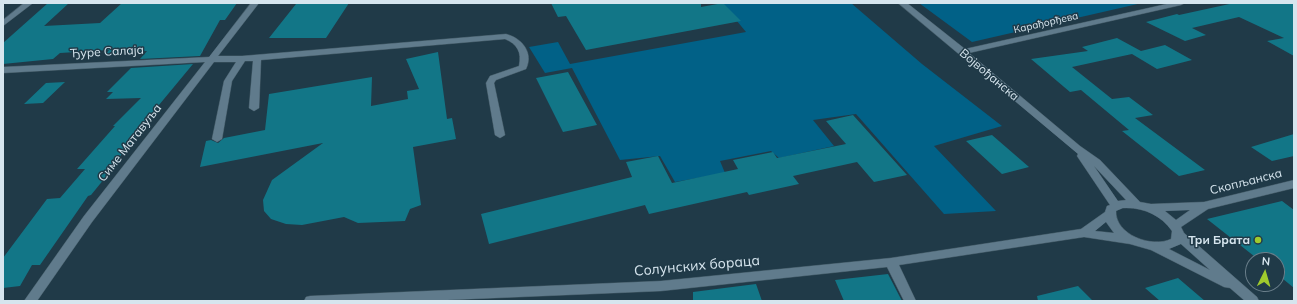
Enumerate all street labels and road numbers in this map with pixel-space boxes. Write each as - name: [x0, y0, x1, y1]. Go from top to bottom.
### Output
- street label: Карађорђева: [1013, 10, 1079, 36]
- street label: Ђуре Салаја: [70, 43, 144, 61]
- street label: Војвођанска: [956, 46, 1022, 104]
- street label: Симе Матавуља: [95, 101, 165, 185]
- street label: Скопљанска: [1208, 166, 1284, 198]
- street label: Солунских бораца: [633, 252, 761, 280]

